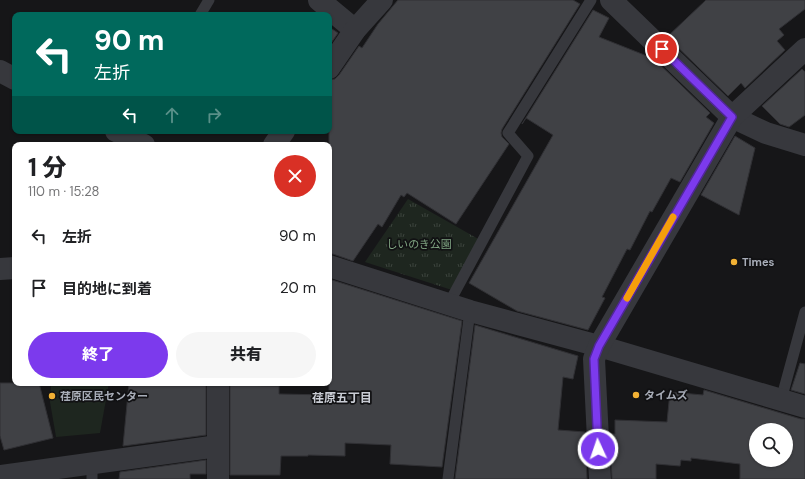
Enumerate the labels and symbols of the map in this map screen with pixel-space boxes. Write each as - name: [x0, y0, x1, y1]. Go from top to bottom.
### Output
- pin: [645, 32, 679, 66]
- park label: しいのき公園: [386, 237, 452, 251]
- place label: Times: [742, 255, 775, 269]
- marker: Times: [729, 257, 739, 267]
- place label: タイムズ: [644, 388, 688, 402]
- place label: 荏原区民センター: [60, 389, 148, 403]
- district label: 荏原五丁目: [312, 390, 372, 406]
- marker: タイムズ: [631, 390, 641, 400]
- marker: 荏原区民センター: [47, 391, 57, 401]
- position arrow: [577, 428, 619, 470]

